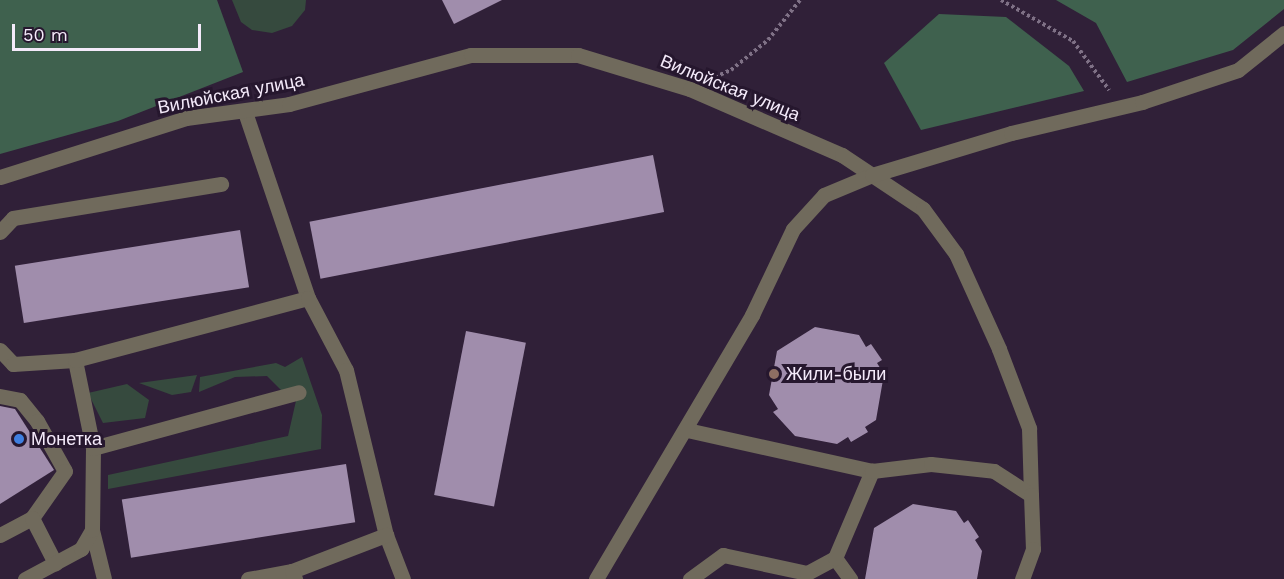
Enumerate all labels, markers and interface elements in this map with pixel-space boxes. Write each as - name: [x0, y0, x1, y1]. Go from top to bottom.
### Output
- scale bar: [15, 12, 204, 50]
- text: 50 m: [23, 24, 68, 45]
- street label: Вилюйская улица: [657, 50, 803, 126]
- street label: Вилюйская улица: [156, 69, 306, 119]
- place label: Жили-были: [786, 363, 886, 385]
- marker: Жили-были: [767, 367, 781, 381]
- place label: Монетка: [31, 428, 102, 450]
- marker: Монетка: [12, 432, 26, 446]

